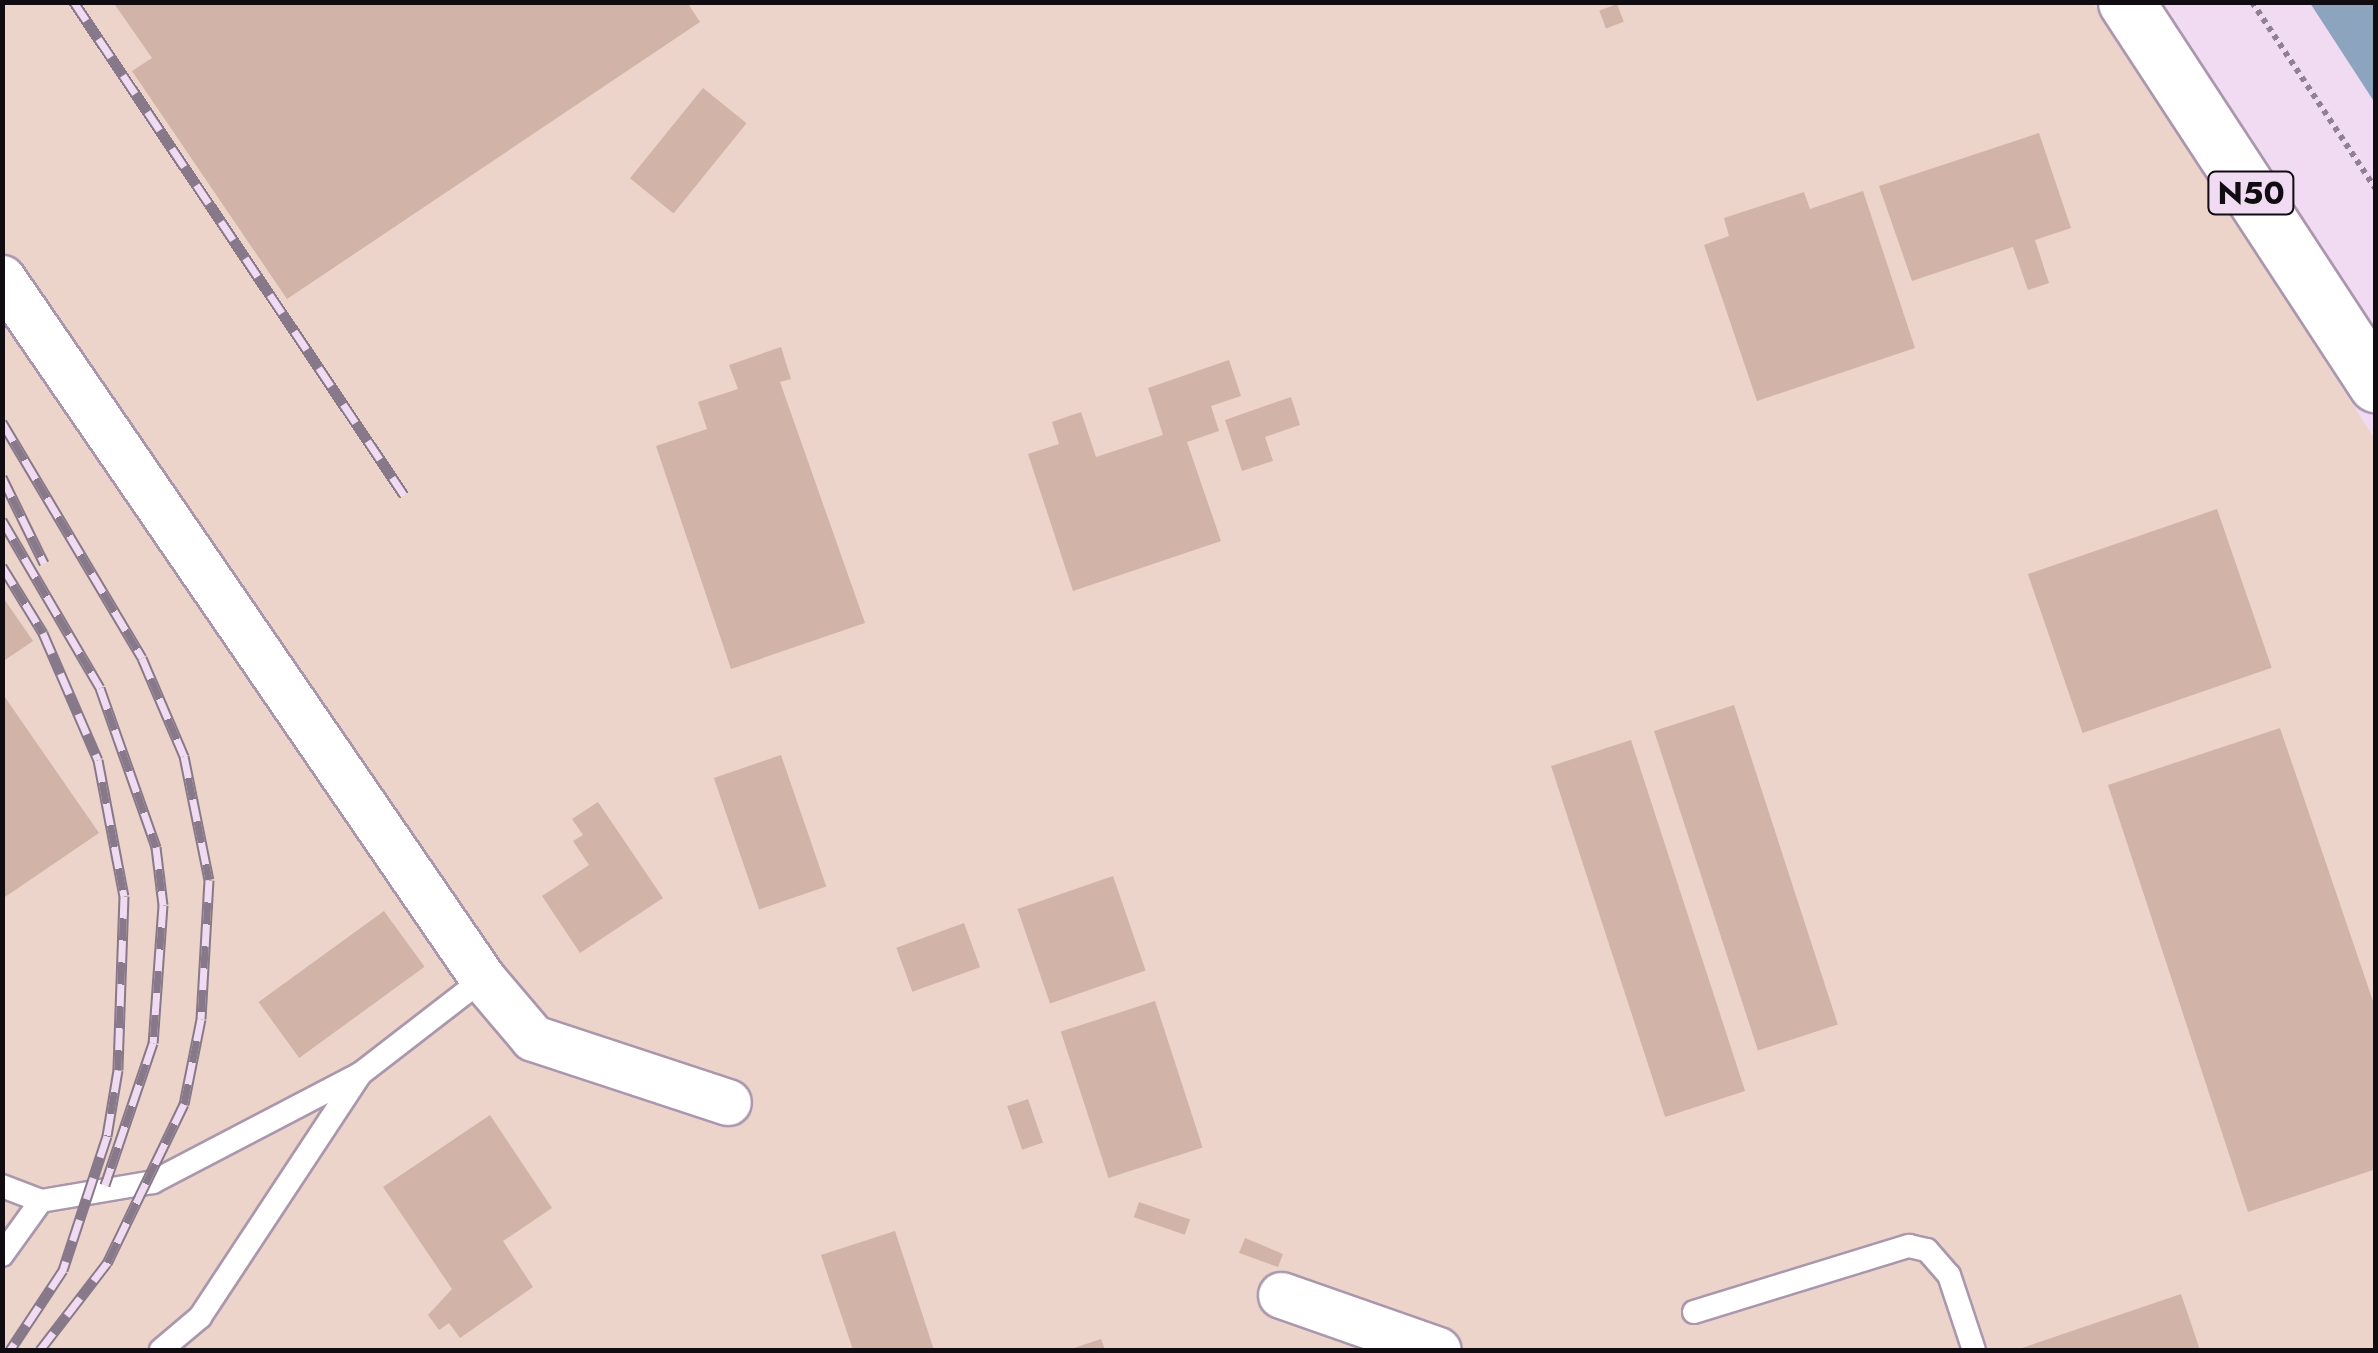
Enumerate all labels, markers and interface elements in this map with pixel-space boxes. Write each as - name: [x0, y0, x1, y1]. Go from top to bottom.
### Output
- road number: N50: [2206, 166, 2296, 220]

